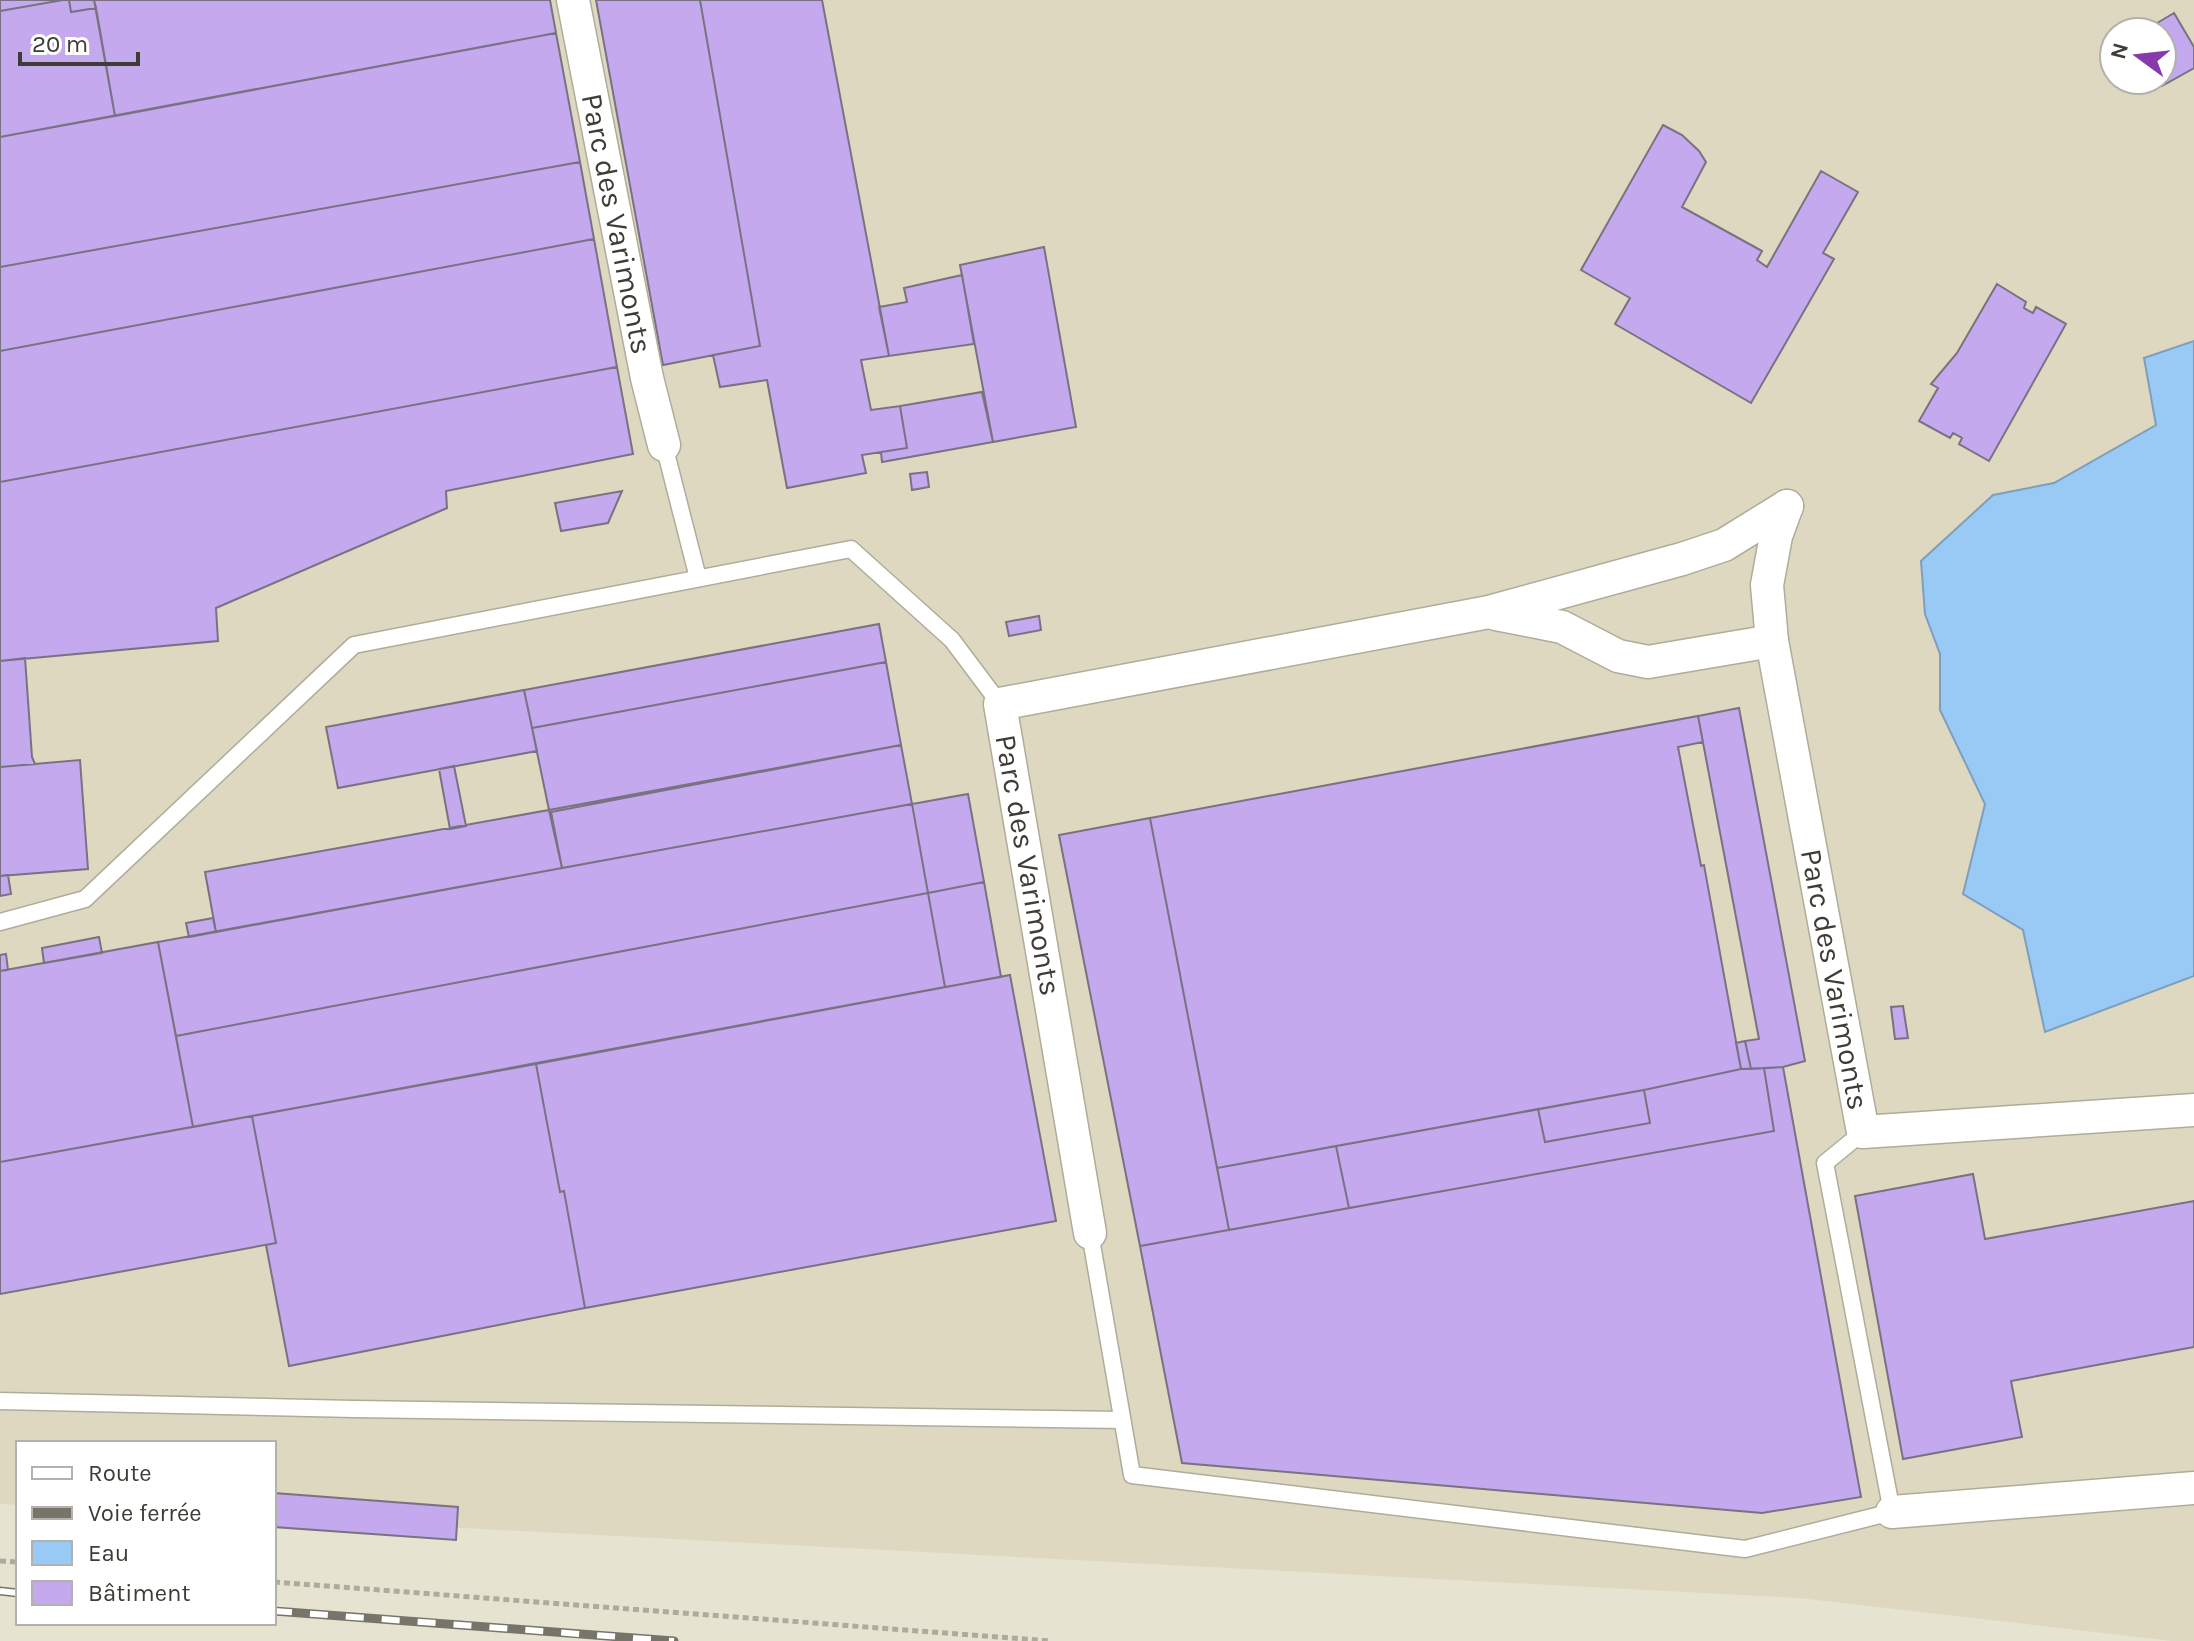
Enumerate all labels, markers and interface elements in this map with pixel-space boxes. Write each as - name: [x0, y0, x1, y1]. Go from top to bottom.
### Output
- scale bar: [20, 16, 138, 66]
- north arrow: [2098, 16, 2178, 96]
- text: 20 m: [32, 30, 88, 58]
- text: N: [2105, 40, 2134, 62]
- street label: Parc des Varimonts: [574, 90, 660, 357]
- street label: Parc des Varimonts: [987, 732, 1069, 998]
- street label: Parc des Varimonts: [1793, 846, 1876, 1113]
- legend: [16, 1441, 276, 1625]
- text: Route: [88, 1459, 152, 1487]
- text: Voie ferrée: [88, 1499, 202, 1527]
- text: Eau: [88, 1539, 129, 1567]
- text: Bâtiment: [88, 1579, 191, 1607]

